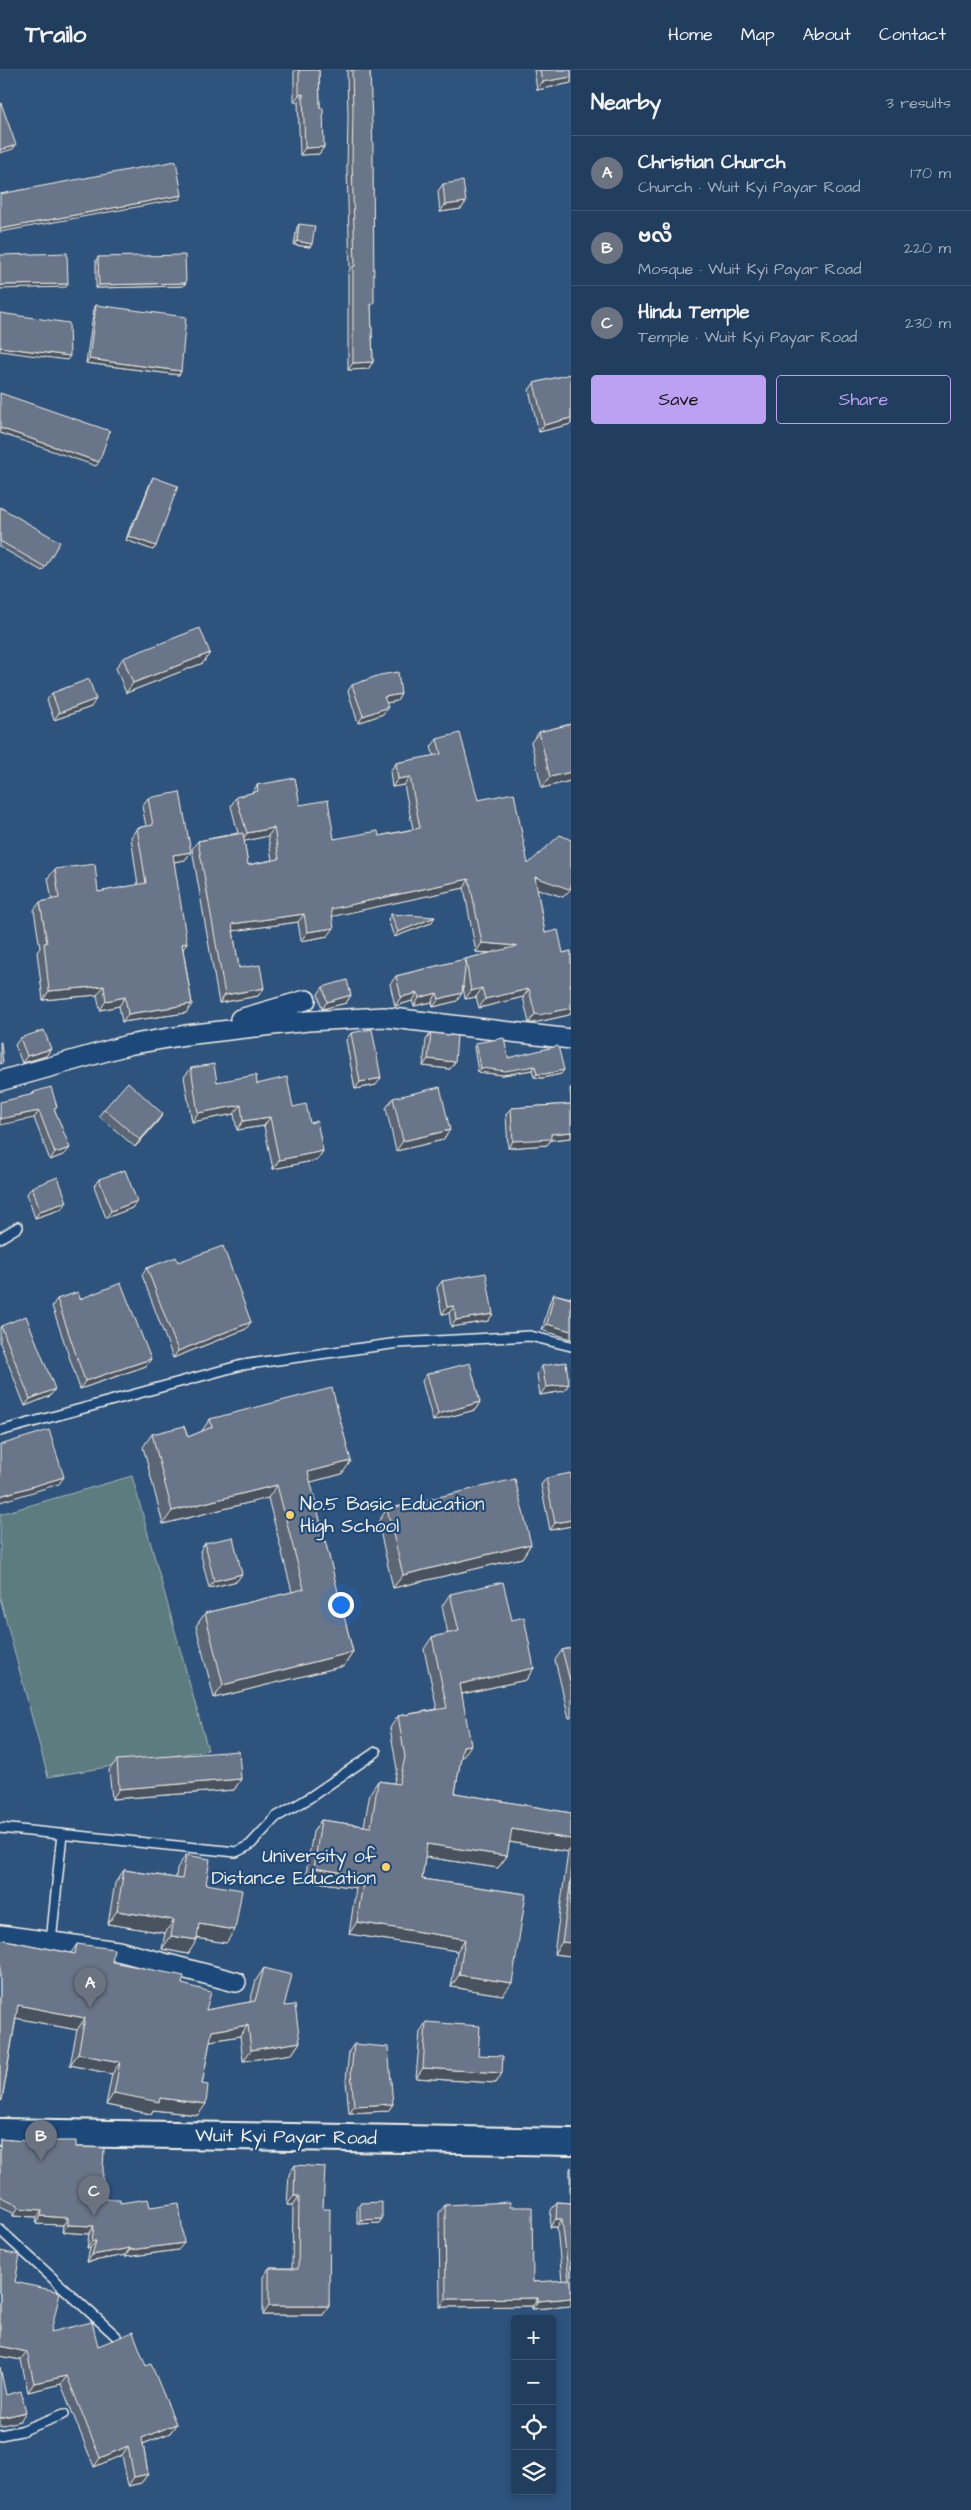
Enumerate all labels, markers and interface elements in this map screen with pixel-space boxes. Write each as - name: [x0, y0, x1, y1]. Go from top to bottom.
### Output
- text: Trailo: [25, 18, 86, 52]
- text: Home: [668, 22, 713, 47]
- text: Map: [741, 22, 775, 47]
- text: About: [803, 22, 851, 47]
- text: Contact: [879, 22, 946, 47]
- text: Nearby: [591, 88, 661, 117]
- text: 3 results: [886, 92, 951, 114]
- text: Christian Church: [638, 149, 786, 176]
- text: A: [602, 162, 612, 184]
- text: 170 m: [910, 162, 951, 184]
- text: Church · Wuit Kyi Payar Road: [638, 176, 860, 198]
- text: ဗလီ: [638, 223, 672, 250]
- text: B: [601, 237, 613, 259]
- text: 220 m: [904, 237, 951, 259]
- text: Mosque · Wuit Kyi Payar Road: [638, 258, 861, 280]
- text: Hindu Temple: [638, 299, 750, 326]
- text: C: [601, 312, 613, 334]
- text: 230 m: [905, 312, 951, 334]
- text: Temple · Wuit Kyi Payar Road: [638, 326, 857, 348]
- button: Save: [591, 375, 766, 424]
- button: Share: [776, 375, 951, 424]
- place label: No.5 Basic Education High School: [300, 1491, 485, 1541]
- marker: No.5 Basic Education High School: [284, 1509, 296, 1521]
- your location: [328, 1592, 354, 1618]
- place label: University of Distance Education: [211, 1843, 377, 1892]
- marker: University of Distance Education: [380, 1861, 392, 1873]
- pin: A: [74, 1967, 106, 2008]
- pin: B: [25, 2120, 57, 2161]
- street label: Wuit Kyi Payar Road: [195, 2122, 377, 2153]
- pin: C: [78, 2175, 110, 2216]
- map controls: [511, 2315, 556, 2495]
- button: +: [511, 2315, 556, 2360]
- button: −: [511, 2360, 556, 2405]
- button: locate: [511, 2405, 556, 2450]
- button: layers: [511, 2450, 556, 2495]

